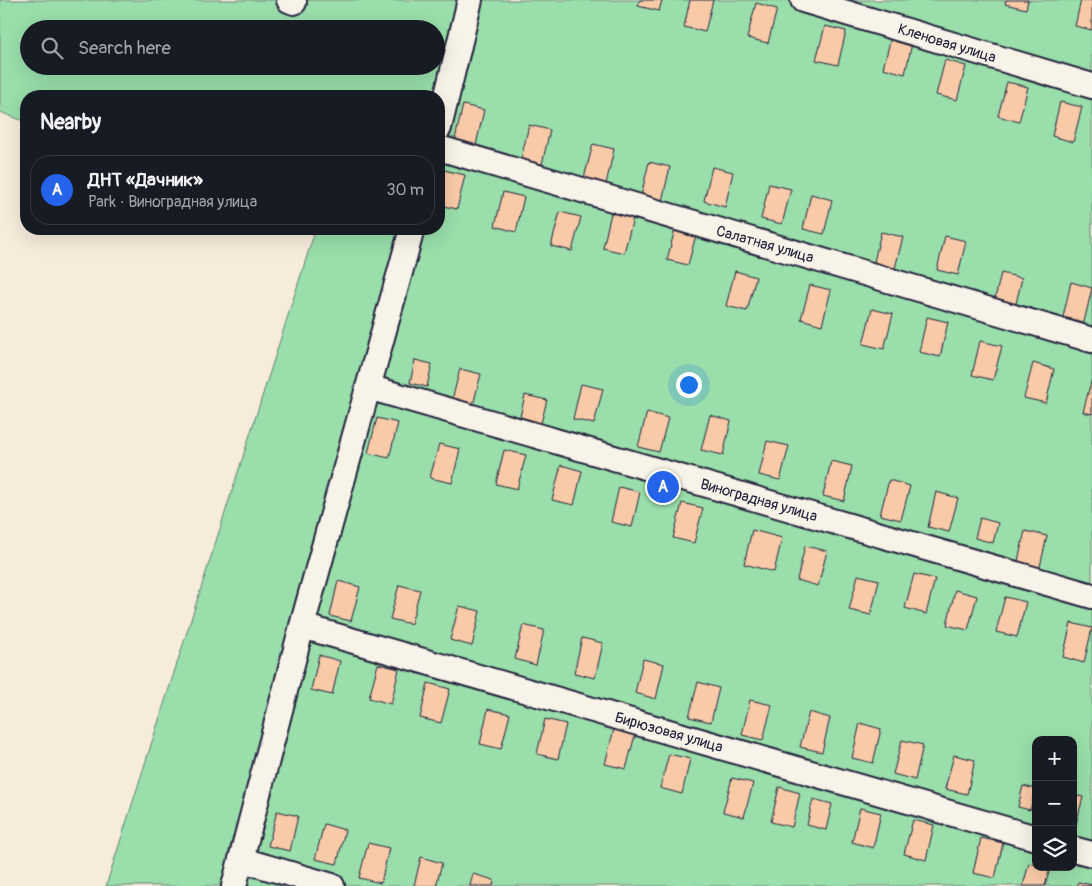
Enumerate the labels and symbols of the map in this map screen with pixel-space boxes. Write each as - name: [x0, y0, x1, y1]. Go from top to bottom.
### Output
- street label: Кленовая улица: [896, 20, 998, 67]
- street label: Салатная улица: [714, 221, 816, 268]
- your location: [676, 372, 702, 398]
- pin: A: [647, 468, 679, 506]
- street label: Виноградная улица: [698, 475, 820, 526]
- street label: Бирюзовая улица: [613, 708, 725, 757]

